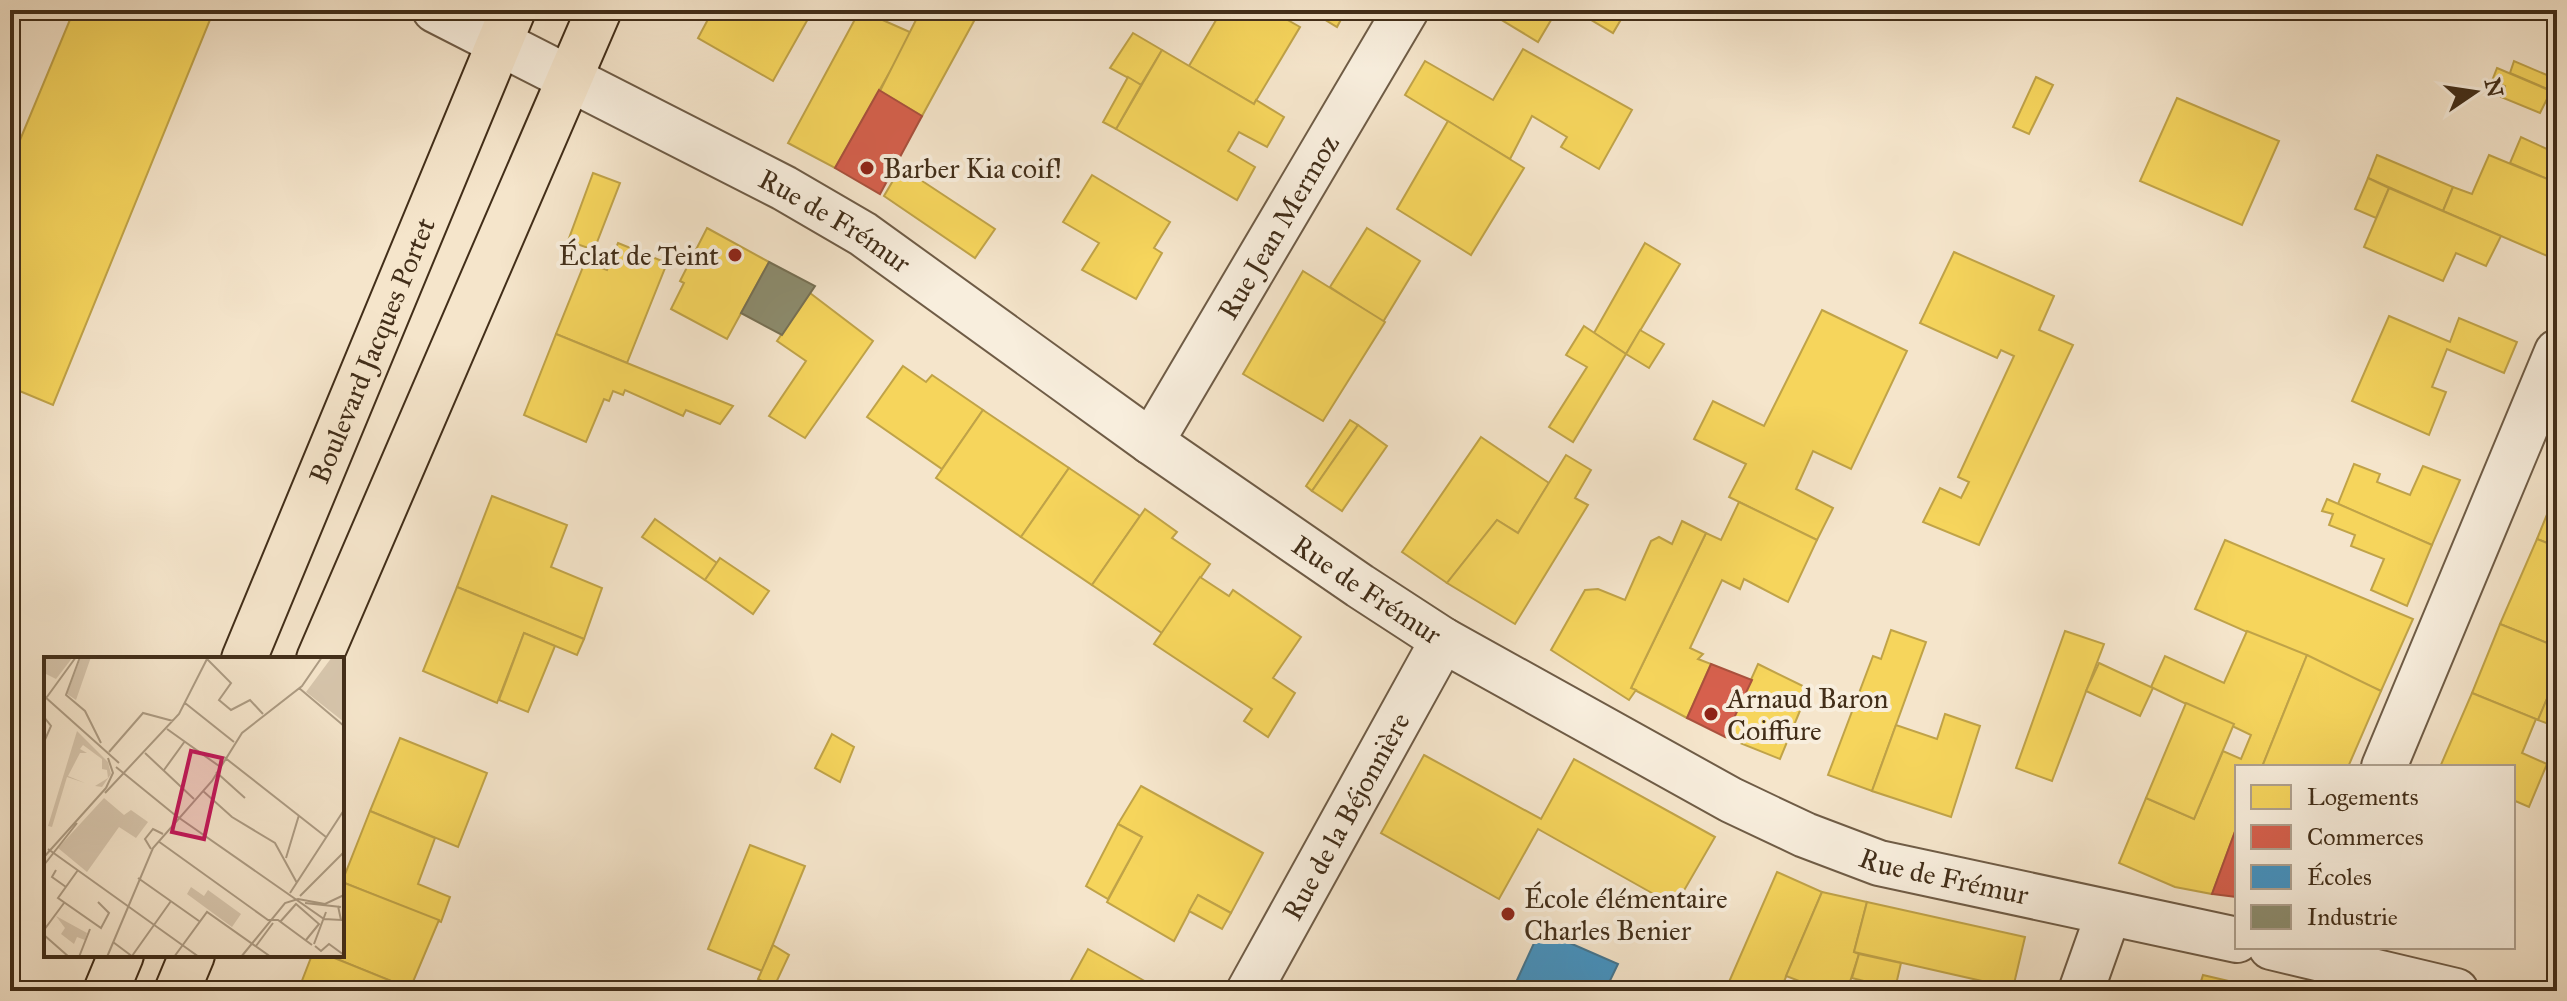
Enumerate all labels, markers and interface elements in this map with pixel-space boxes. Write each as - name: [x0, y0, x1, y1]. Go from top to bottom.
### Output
- north arrow: [2435, 52, 2515, 132]
- text: N: [2479, 75, 2509, 100]
- street label: Rue Jean Mermoz: [1210, 128, 1346, 326]
- place label: Barber Kia coif!: [883, 151, 1062, 186]
- marker: Barber Kia coif!: [858, 159, 876, 177]
- street label: Rue de Frémur: [753, 161, 918, 281]
- street label: Boulevard Jacques Portet: [301, 212, 443, 489]
- place label: Éclat de Teint: [559, 238, 719, 273]
- marker: Éclat de Teint: [726, 246, 744, 264]
- street label: Rue de Frémur: [1286, 527, 1449, 652]
- inset map: [44, 657, 344, 957]
- place label: Arnaud Baron Coiffure: [1726, 681, 1889, 748]
- marker: Arnaud Baron Coiffure: [1702, 705, 1720, 723]
- street label: Rue de la Béjonnière: [1274, 706, 1417, 926]
- legend: [2235, 765, 2515, 949]
- text: Logements: [2307, 782, 2418, 812]
- text: Commerces: [2307, 822, 2424, 852]
- street label: Rue de Frémur: [1854, 840, 2032, 912]
- text: Écoles: [2307, 862, 2372, 892]
- place label: École élémentaire Charles Benier: [1524, 881, 1728, 948]
- text: Industrie: [2307, 902, 2398, 932]
- marker: École élémentaire Charles Benier: [1499, 905, 1517, 923]

